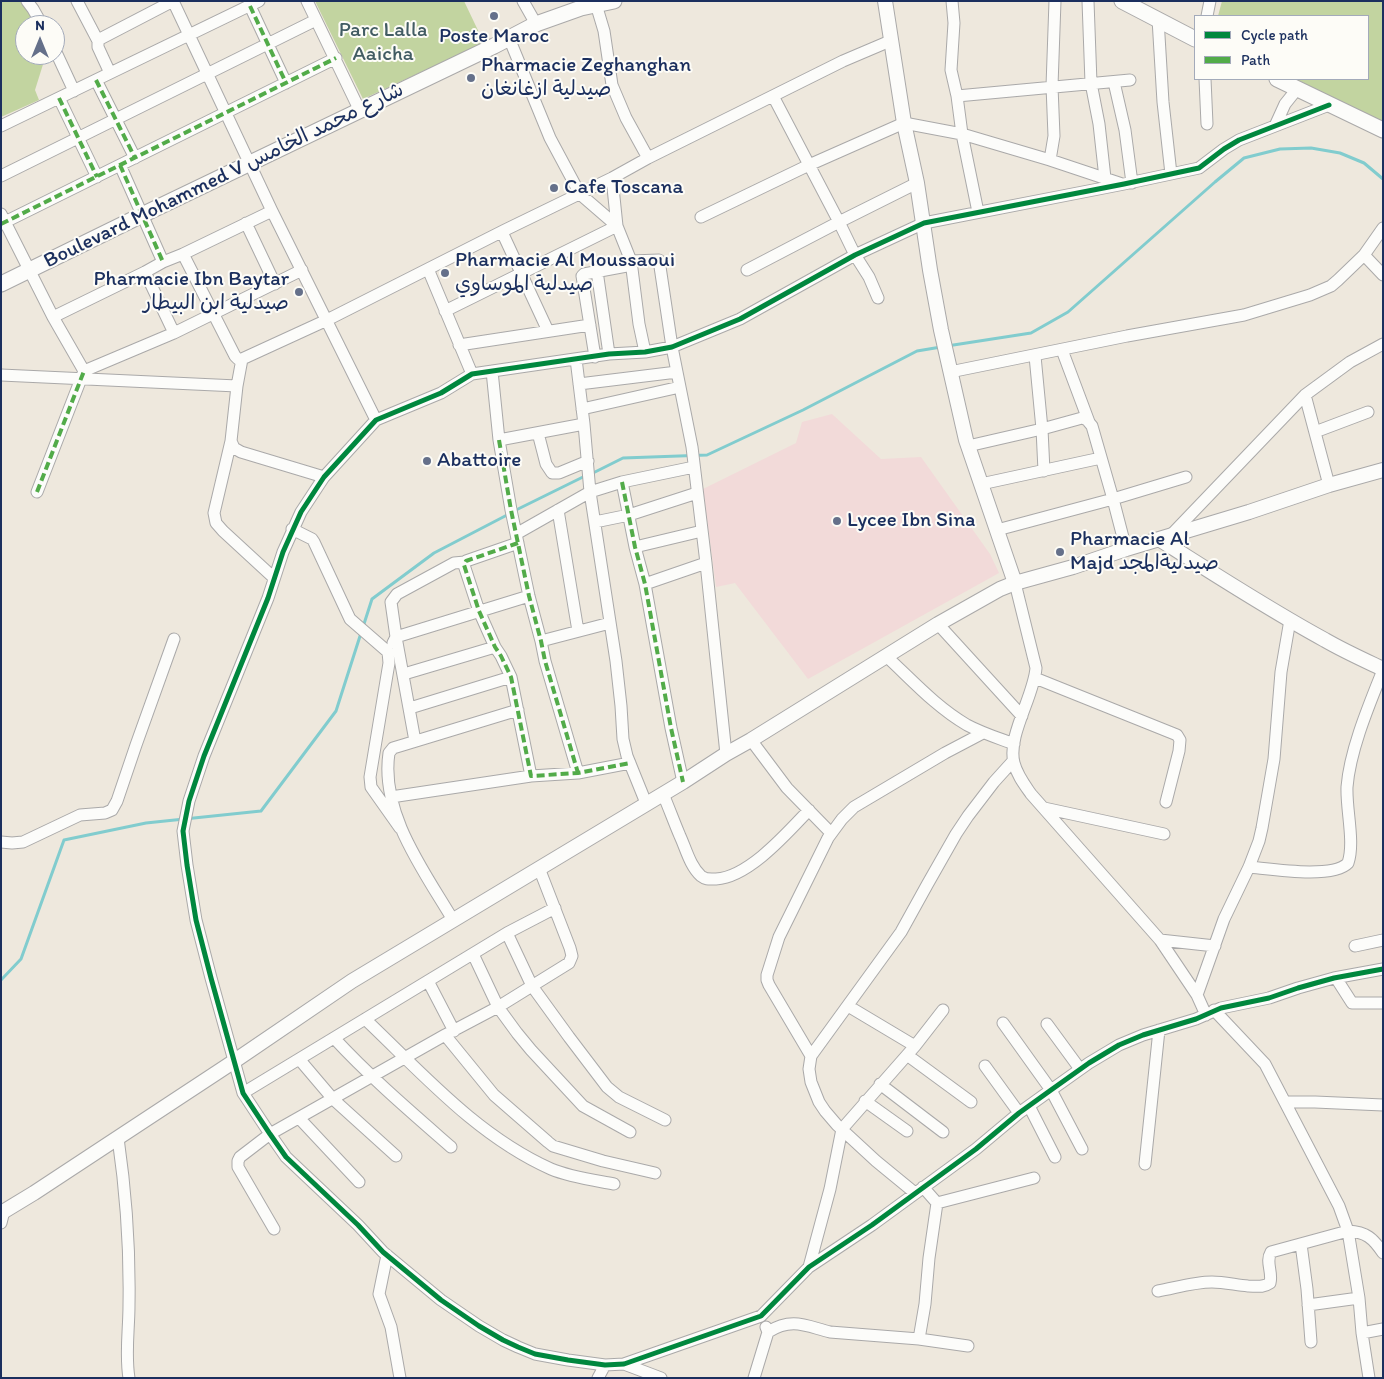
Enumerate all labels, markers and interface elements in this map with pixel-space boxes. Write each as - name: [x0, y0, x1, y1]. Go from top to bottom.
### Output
- marker: Poste Maroc: [488, 10, 500, 22]
- north arrow: [15, 15, 65, 65]
- legend: [1194, 15, 1369, 80]
- text: N: [35, 17, 45, 34]
- park label: Parc Lalla Aaicha: [339, 18, 427, 68]
- place label: Poste Maroc: [439, 24, 549, 50]
- text: Cycle path: [1241, 26, 1308, 44]
- text: Path: [1241, 51, 1270, 69]
- place label: Pharmacie Zeghanghan صيدلية ازغانغان: [481, 53, 691, 103]
- marker: Pharmacie Zeghanghan صيدلية ازغانغان: [465, 72, 477, 84]
- street label: Boulevard Mohammed V شارع محمد الخامس: [40, 78, 408, 274]
- place label: Cafe Toscana: [564, 175, 683, 201]
- marker: Cafe Toscana: [548, 182, 560, 194]
- place label: Pharmacie Al Moussaoui صيدلية الموساوي: [455, 248, 675, 298]
- place label: Pharmacie Ibn Baytar صيدلية ابن البيطار: [94, 267, 289, 317]
- marker: Pharmacie Al Moussaoui صيدلية الموساوي: [439, 267, 451, 279]
- marker: Pharmacie Ibn Baytar صيدلية ابن البيطار: [293, 286, 305, 298]
- place label: Abattoire: [437, 448, 521, 474]
- marker: Abattoire: [421, 455, 433, 467]
- place label: Lycee Ibn Sina: [847, 508, 975, 534]
- marker: Lycee Ibn Sina: [831, 515, 843, 527]
- place label: Pharmacie Al Majd صيدليةالمجد: [1070, 527, 1219, 577]
- marker: Pharmacie Al Majd صيدليةالمجد: [1054, 546, 1066, 558]

